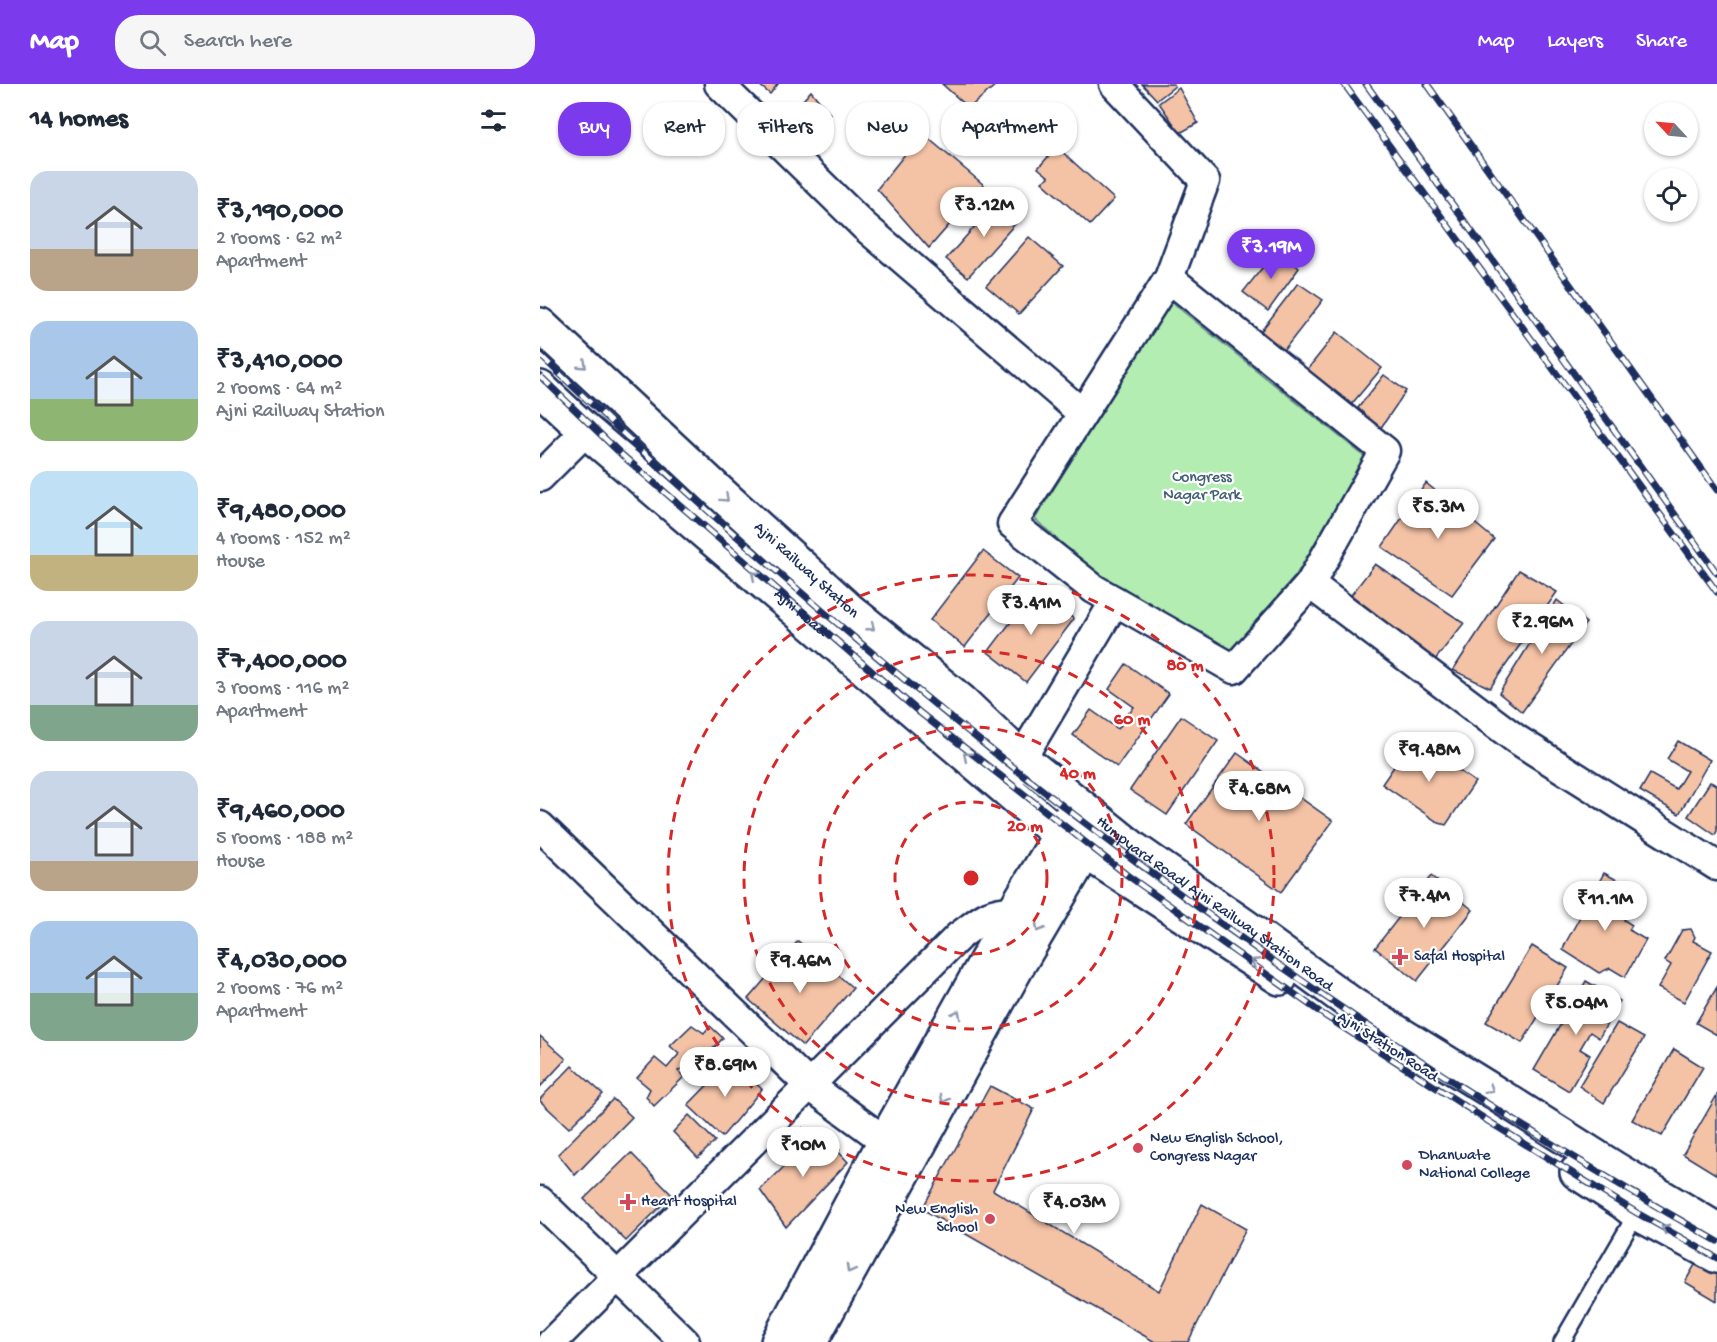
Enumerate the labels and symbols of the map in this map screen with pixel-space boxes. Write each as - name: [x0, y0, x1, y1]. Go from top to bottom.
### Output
- north arrow: [1644, 102, 1698, 156]
- pin: ₹3.12M: [935, 187, 1033, 238]
- pin: ₹3.19M: [1222, 229, 1320, 280]
- one-way arrow: [576, 358, 586, 369]
- park label: Congress Nagar Park: [1163, 469, 1243, 506]
- pin: ₹5.3M: [1396, 489, 1480, 540]
- one-way arrow: [718, 491, 729, 502]
- street label: Ajni Railway Station: [749, 518, 862, 623]
- one-way arrow: [751, 571, 762, 582]
- street label: Ajni Road: [769, 585, 832, 642]
- pin: ₹3.41M: [982, 585, 1080, 636]
- pin: ₹2.96M: [1493, 604, 1591, 655]
- one-way arrow: [864, 620, 875, 631]
- text: 80 m: [1166, 656, 1204, 677]
- text: 60 m: [1114, 710, 1150, 731]
- pin: ₹9.48M: [1380, 732, 1478, 783]
- one-way arrow: [963, 752, 974, 763]
- text: 40 m: [1059, 764, 1096, 785]
- pin: ₹4.68M: [1210, 771, 1308, 822]
- street label: Humpyard Road/ Ajni Railway Station Road: [1092, 812, 1338, 997]
- text: 20 m: [1007, 817, 1043, 838]
- centre of rings: [961, 868, 981, 888]
- pin: ₹7.4M: [1382, 878, 1466, 929]
- pin: ₹11.1M: [1556, 881, 1654, 932]
- one-way arrow: [1035, 922, 1047, 932]
- pin: ₹9.46M: [751, 943, 849, 994]
- marker: Safal Hospital: [1391, 948, 1409, 966]
- place label: Safal Hospital: [1414, 948, 1505, 967]
- one-way arrow: [1251, 958, 1262, 969]
- pin: ₹5.04M: [1527, 985, 1625, 1036]
- street label: Ajni Station Road: [1333, 1008, 1442, 1089]
- one-way arrow: [949, 1010, 961, 1020]
- pin: ₹8.69M: [676, 1047, 774, 1098]
- one-way arrow: [1484, 1082, 1494, 1094]
- one-way arrow: [940, 1092, 952, 1103]
- pin: ₹10M: [767, 1127, 839, 1178]
- place label: New English School, Congress Nagar: [1150, 1130, 1283, 1167]
- marker: New English School, Congress Nagar: [1131, 1141, 1145, 1155]
- place label: Dhanwate National College: [1418, 1147, 1531, 1184]
- marker: Dhanwate National College: [1400, 1158, 1414, 1172]
- pin: ₹4.03M: [1025, 1184, 1123, 1235]
- marker: Heart Hospital: [619, 1193, 637, 1211]
- place label: Heart Hospital: [641, 1193, 737, 1212]
- place label: New English School: [895, 1201, 978, 1238]
- marker: New English School: [983, 1212, 997, 1226]
- one-way arrow: [1661, 1224, 1672, 1235]
- one-way arrow: [846, 1263, 857, 1274]

